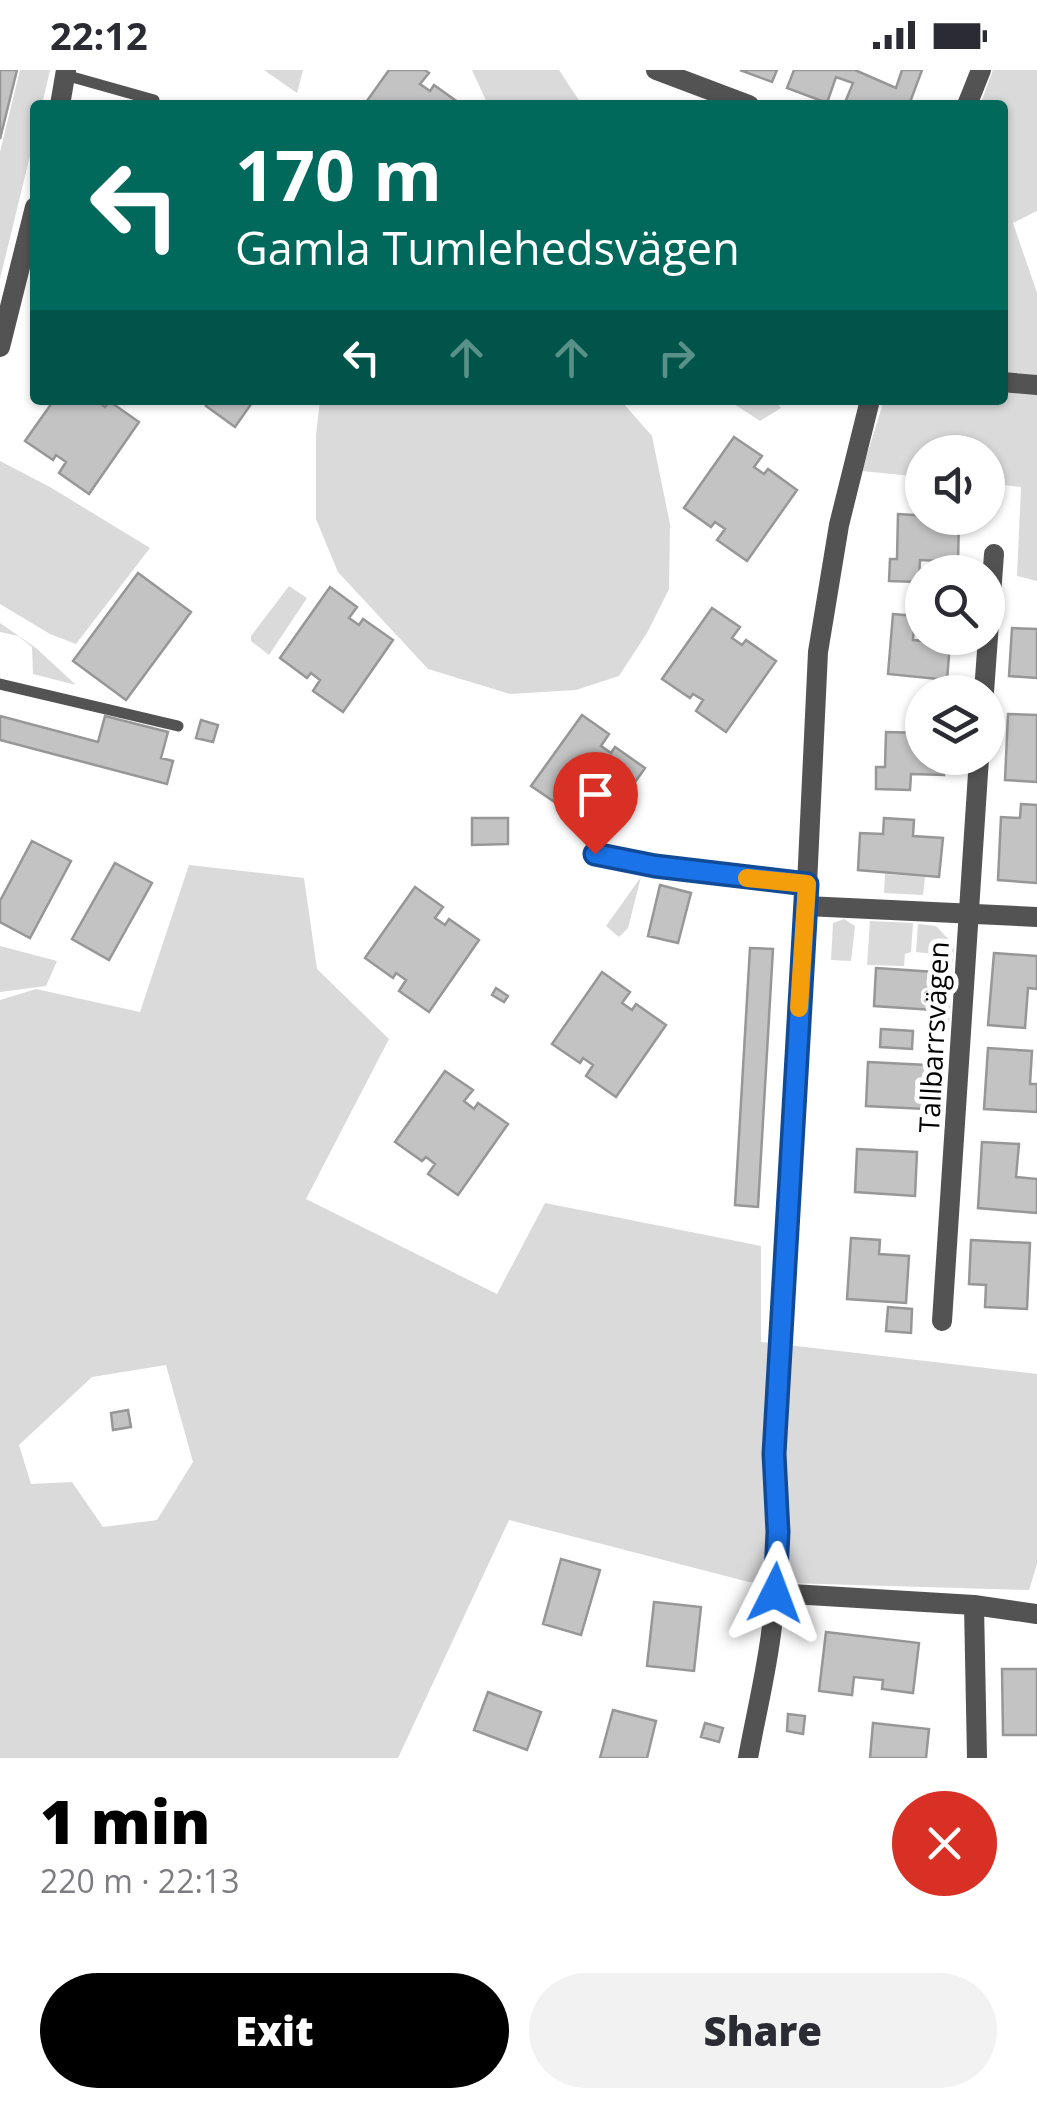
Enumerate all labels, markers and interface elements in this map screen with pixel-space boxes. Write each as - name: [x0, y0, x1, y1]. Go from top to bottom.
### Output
- text: 22:12: [50, 9, 148, 61]
- text: 170 m: [235, 126, 442, 222]
- icon: left: [70, 140, 200, 270]
- text: Gamla Tumlehedsvägen: [235, 217, 740, 278]
- icon: left: [334, 330, 389, 385]
- icon: ahead: [439, 330, 494, 385]
- icon: ahead: [544, 330, 599, 385]
- icon: right: [649, 330, 704, 385]
- map controls: [905, 435, 1005, 775]
- button: sound: [905, 435, 1005, 535]
- button: search: [905, 555, 1005, 655]
- button: layers: [905, 675, 1005, 775]
- pin: [553, 752, 638, 855]
- icon: arrive: [568, 767, 623, 822]
- street label: Tallbarrsvägen: [909, 940, 957, 1134]
- position arrow: [723, 1541, 827, 1645]
- text: 1 min: [40, 1780, 210, 1862]
- button: close: [892, 1791, 997, 1896]
- text: 220 m · 22:13: [40, 1859, 239, 1902]
- button: Exit: [40, 1973, 509, 2088]
- button: Share: [529, 1973, 997, 2088]

